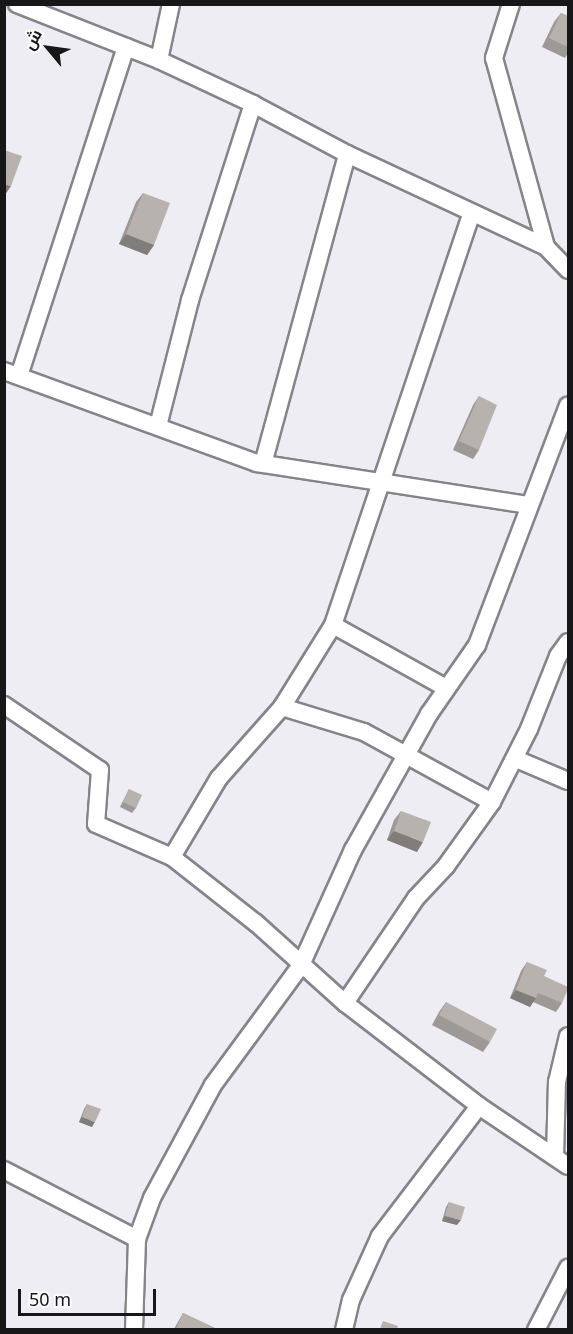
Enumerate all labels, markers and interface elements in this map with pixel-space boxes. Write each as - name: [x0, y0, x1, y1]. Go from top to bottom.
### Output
- north arrow: [18, 18, 78, 78]
- text: ش: [18, 25, 47, 54]
- scale bar: [21, 1277, 159, 1315]
- text: 50 m: [29, 1287, 71, 1311]

